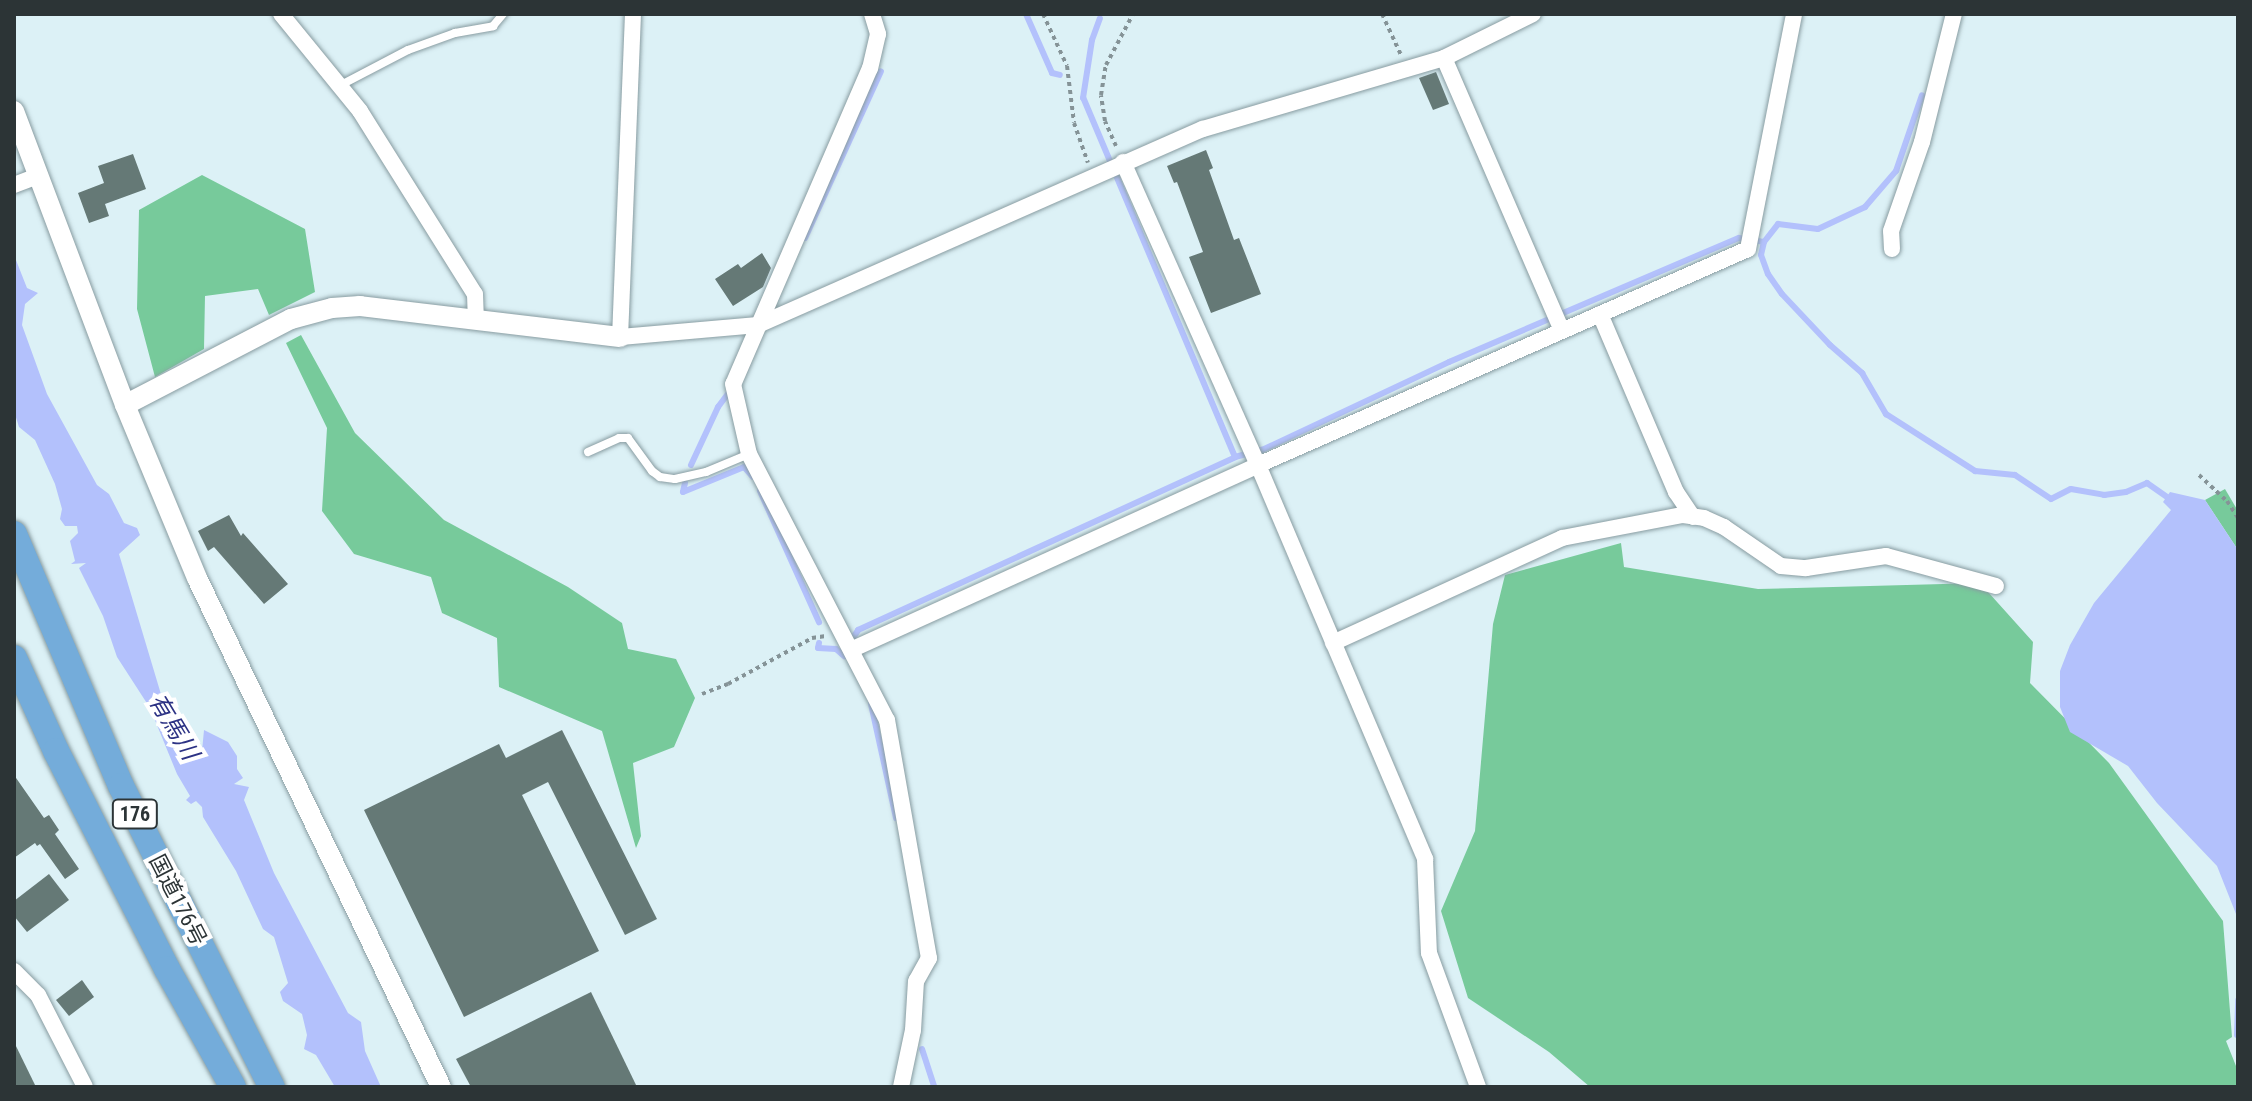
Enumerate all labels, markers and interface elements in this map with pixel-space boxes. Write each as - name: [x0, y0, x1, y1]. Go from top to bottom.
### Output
- water label: 有馬川: [142, 689, 204, 765]
- road number: 176: [111, 798, 159, 830]
- street label: 国道176号: [144, 850, 212, 950]

